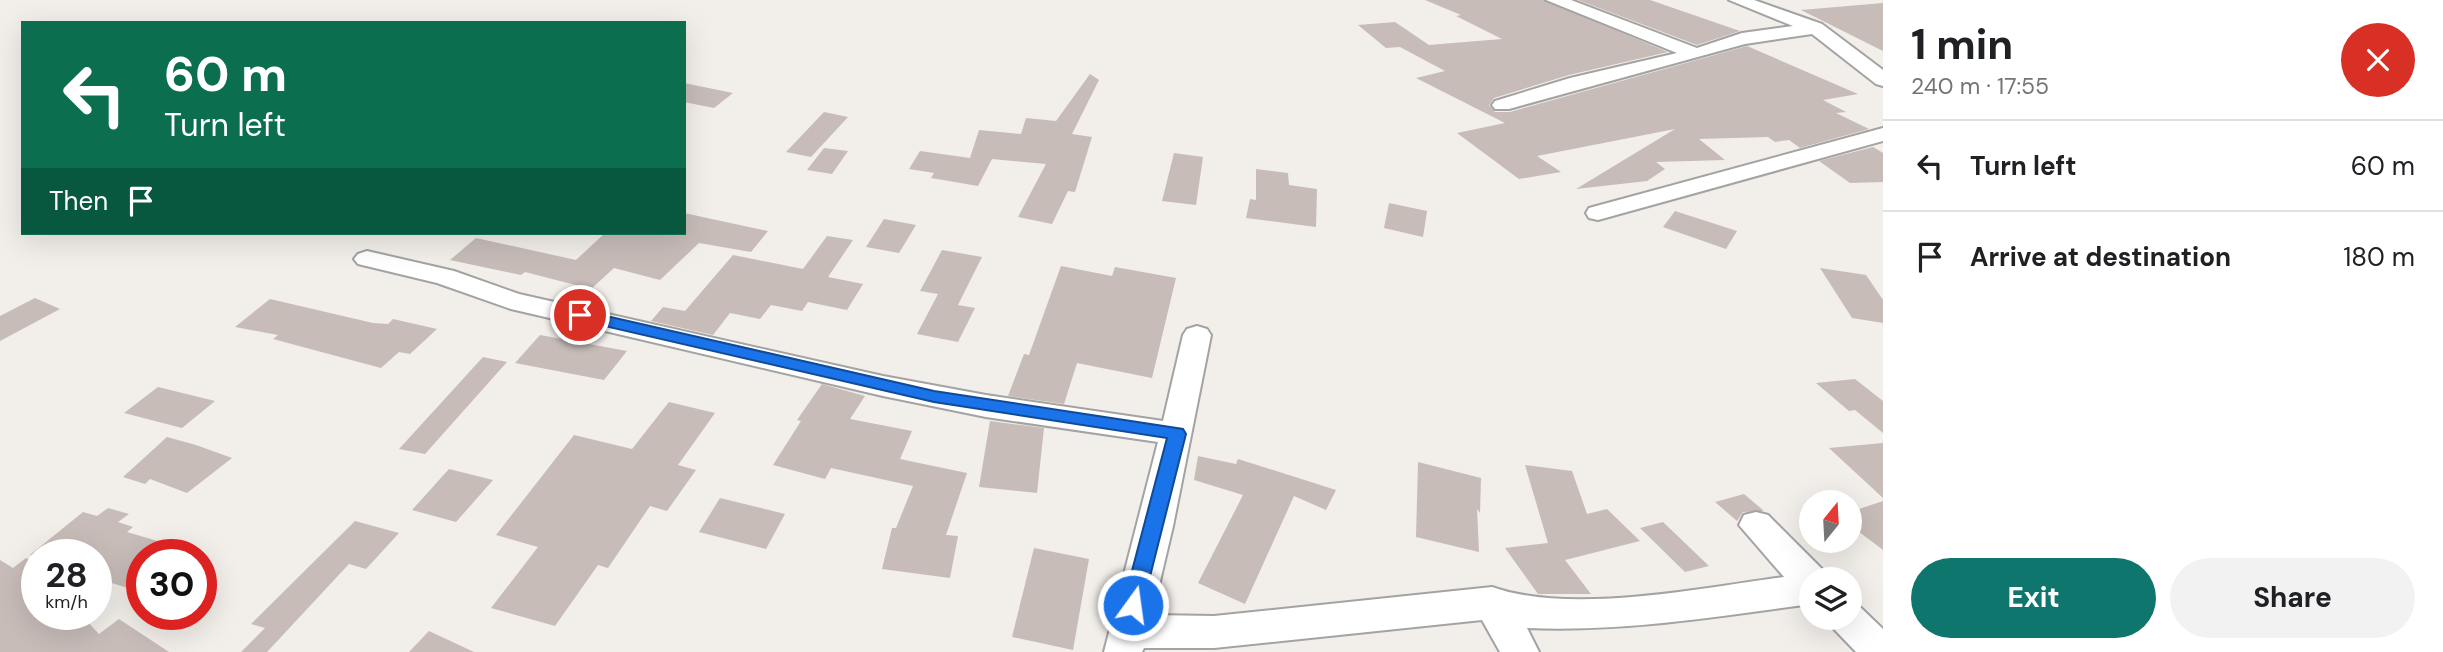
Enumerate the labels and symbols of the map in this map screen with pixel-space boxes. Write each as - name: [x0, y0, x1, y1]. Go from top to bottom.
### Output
- pin: [550, 285, 610, 345]
- north arrow: [1799, 490, 1862, 553]
- speed limit sign: 30: [126, 539, 217, 630]
- position arrow: [1096, 568, 1170, 642]

